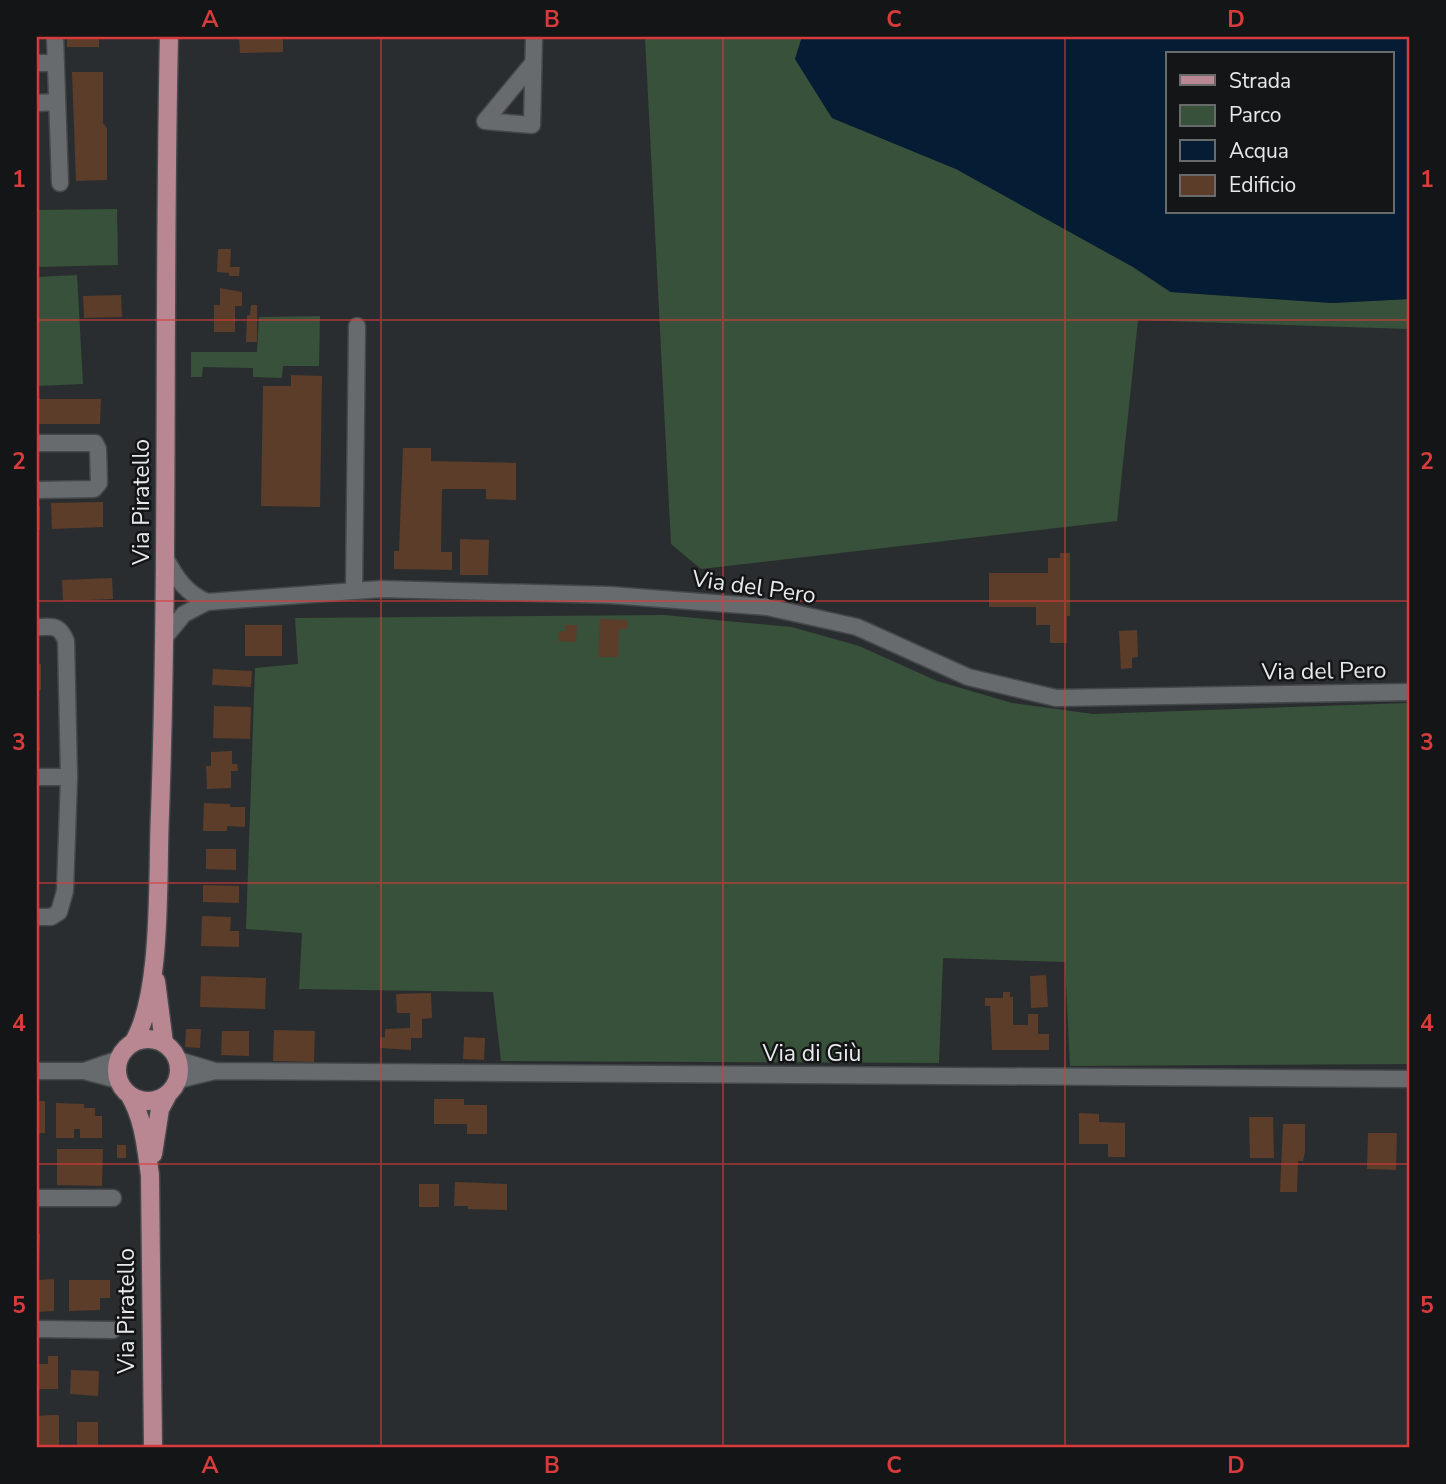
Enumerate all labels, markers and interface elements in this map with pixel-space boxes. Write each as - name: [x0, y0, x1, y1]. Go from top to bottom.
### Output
- text: A: [201, 4, 219, 35]
- text: B: [544, 4, 560, 35]
- text: C: [886, 4, 902, 35]
- text: D: [1227, 4, 1245, 35]
- legend: [1166, 52, 1394, 214]
- text: Strada: [1229, 67, 1291, 95]
- text: Parco: [1229, 101, 1282, 129]
- text: Acqua: [1229, 137, 1289, 165]
- text: 1: [12, 164, 26, 195]
- text: 1: [1420, 164, 1434, 195]
- text: Edificio: [1229, 171, 1296, 199]
- street label: Via Piratello: [126, 439, 157, 566]
- text: 2: [12, 446, 26, 477]
- text: 2: [1420, 446, 1434, 477]
- street label: Via del Pero: [689, 563, 818, 611]
- street label: Via del Pero: [1260, 654, 1387, 688]
- text: 3: [12, 727, 26, 758]
- text: 3: [1420, 727, 1434, 758]
- text: 4: [12, 1008, 26, 1039]
- text: 4: [1420, 1008, 1434, 1039]
- street label: Via di Giù: [762, 1038, 861, 1069]
- street label: Via Piratello: [111, 1248, 142, 1375]
- text: 5: [12, 1290, 26, 1321]
- text: 5: [1420, 1290, 1434, 1321]
- text: A: [201, 1450, 219, 1481]
- text: B: [544, 1450, 560, 1481]
- text: C: [886, 1450, 902, 1481]
- text: D: [1227, 1450, 1245, 1481]

